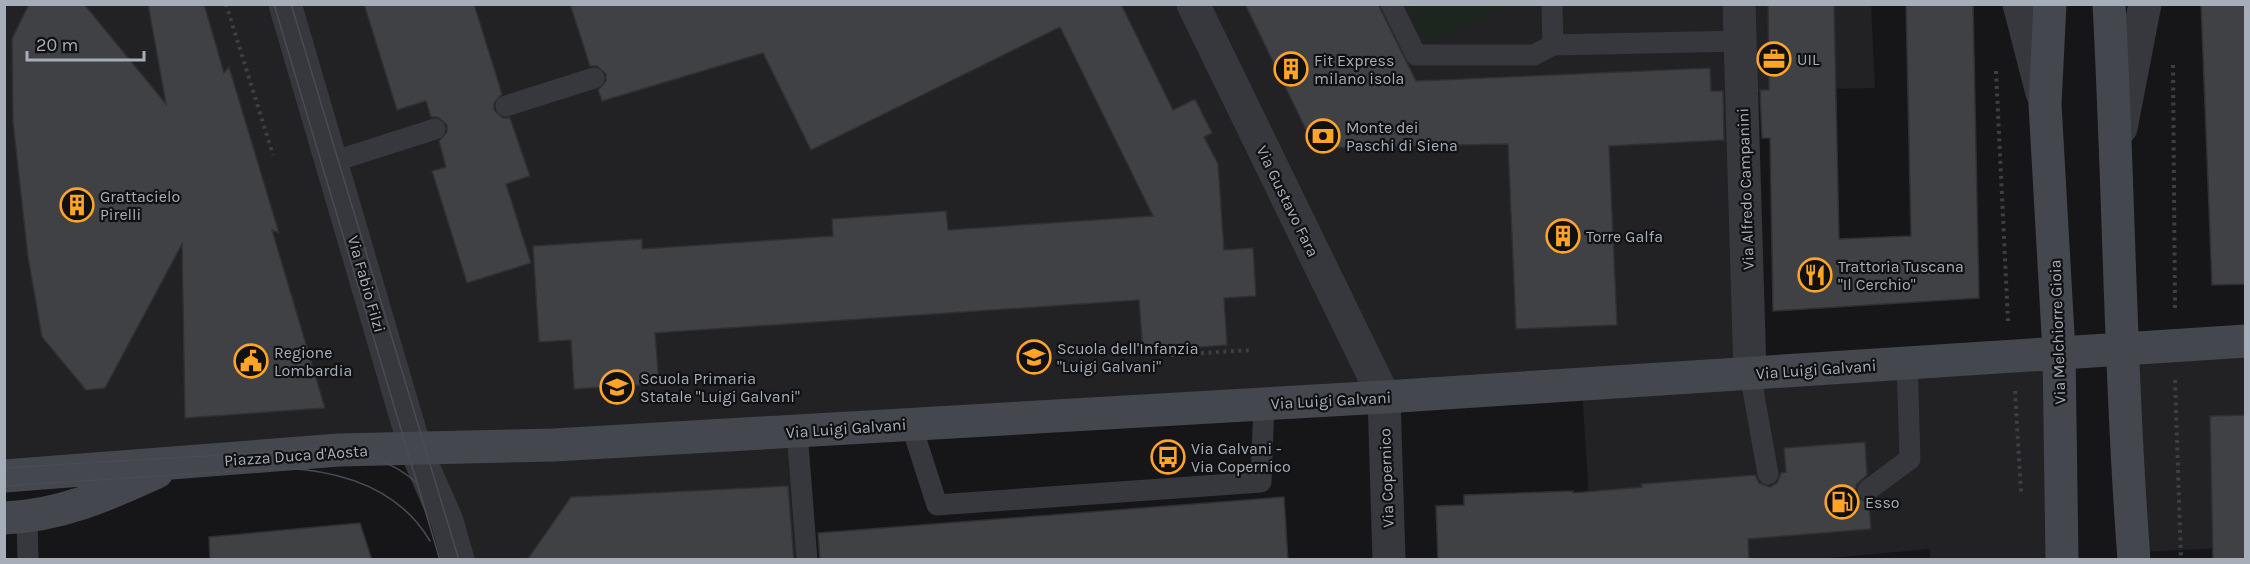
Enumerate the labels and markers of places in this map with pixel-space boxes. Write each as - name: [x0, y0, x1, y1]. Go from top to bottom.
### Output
- office icon: UIL: [1756, 41, 1792, 77]
- place label: UIL: [1797, 50, 1820, 69]
- building icon: Fit Express milano isola: [1273, 51, 1309, 87]
- place label: Fit Express milano isola: [1314, 51, 1404, 88]
- bank icon: Monte dei Paschi di Siena: [1305, 118, 1341, 154]
- place label: Monte dei Paschi di Siena: [1346, 118, 1458, 155]
- building icon: Grattacielo Pirelli: [59, 187, 95, 223]
- place label: Grattacielo Pirelli: [100, 187, 180, 224]
- building icon: Torre Galfa: [1545, 218, 1581, 254]
- place label: Torre Galfa: [1586, 227, 1663, 246]
- restaurant icon: Trattoria Tuscana "Il Cerchio": [1797, 257, 1833, 293]
- place label: Trattoria Tuscana "Il Cerchio": [1838, 257, 1964, 294]
- school or university icon: Scuola dell'Infanzia "Luigi Galvani": [1016, 339, 1052, 375]
- place label: Scuola dell'Infanzia "Luigi Galvani": [1057, 339, 1199, 376]
- public building icon: Regione Lombardia: [233, 343, 269, 379]
- place label: Regione Lombardia: [274, 343, 352, 380]
- school or university icon: Scuola Primaria Statale "Luigi Galvani": [599, 369, 635, 405]
- place label: Scuola Primaria Statale "Luigi Galvani": [640, 369, 800, 406]
- bus stop icon: Via Galvani - Via Copernico: [1150, 439, 1186, 475]
- place label: Via Galvani - Via Copernico: [1191, 439, 1291, 476]
- fuel station icon: Esso: [1824, 484, 1860, 520]
- place label: Esso: [1865, 493, 1900, 512]

